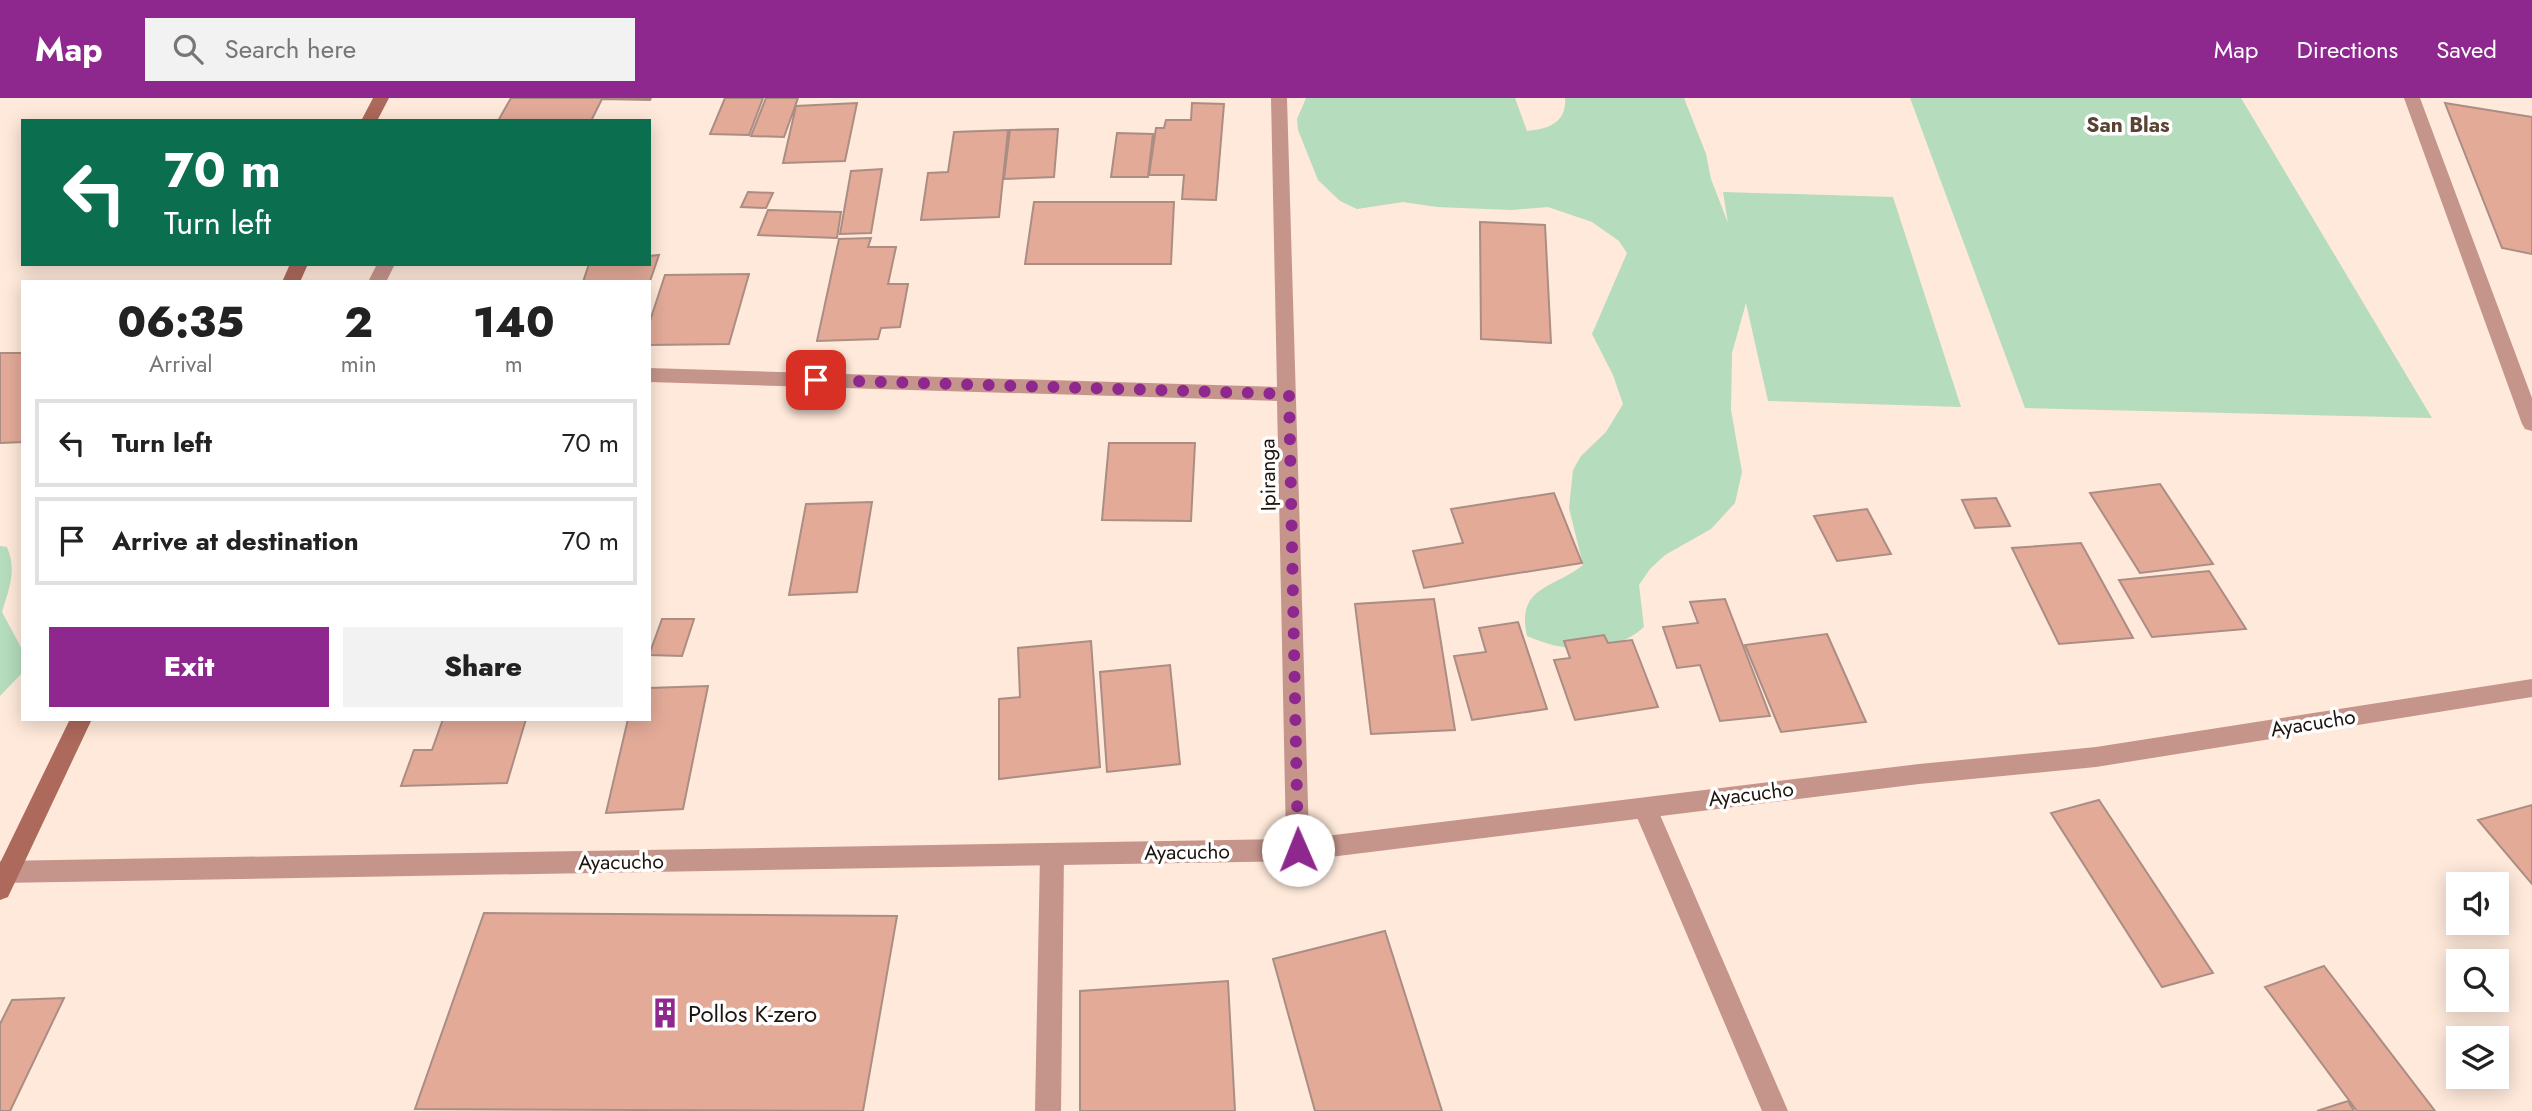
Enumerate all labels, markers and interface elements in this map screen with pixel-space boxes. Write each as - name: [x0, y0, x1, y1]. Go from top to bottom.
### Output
- search box: [145, 18, 635, 81]
- text: Map: [35, 26, 103, 73]
- icon: search: [169, 30, 207, 68]
- text: Search here: [225, 30, 356, 68]
- text: Map: [2214, 32, 2259, 67]
- text: Directions: [2297, 32, 2398, 67]
- text: Saved: [2436, 32, 2497, 67]
- district label: San Blas: [2086, 110, 2170, 140]
- text: 70 m: [164, 135, 281, 205]
- icon: left: [49, 147, 140, 238]
- text: Turn left: [164, 200, 271, 246]
- text: 06:35: [117, 292, 244, 353]
- text: 2: [344, 292, 373, 353]
- text: 140: [473, 292, 555, 353]
- text: Arrival: [149, 347, 213, 381]
- text: min: [341, 347, 377, 381]
- text: m: [505, 347, 523, 381]
- pin: [786, 350, 846, 410]
- icon: arrive: [797, 361, 835, 399]
- icon: left: [53, 424, 91, 462]
- text: Turn left: [112, 424, 212, 462]
- text: 70 m: [562, 424, 619, 462]
- street label: Ipiranga: [1252, 438, 1284, 512]
- icon: arrive: [53, 522, 91, 560]
- text: Arrive at destination: [112, 522, 359, 560]
- text: 70 m: [562, 522, 619, 560]
- button: Exit: [49, 627, 329, 707]
- button: Share: [343, 627, 623, 707]
- street label: Ayacucho: [2268, 701, 2358, 745]
- street label: Ayacucho: [1707, 774, 1795, 814]
- position arrow: [1261, 813, 1335, 887]
- street label: Ayacucho: [1144, 836, 1230, 868]
- street label: Ayacucho: [578, 846, 664, 878]
- map controls: [2446, 872, 2509, 1089]
- button: sound: [2446, 872, 2509, 935]
- button: search: [2446, 949, 2509, 1012]
- building icon: Pollos K-zero: [648, 996, 682, 1030]
- place label: Pollos K-zero: [688, 996, 817, 1031]
- button: layers: [2446, 1026, 2509, 1089]

